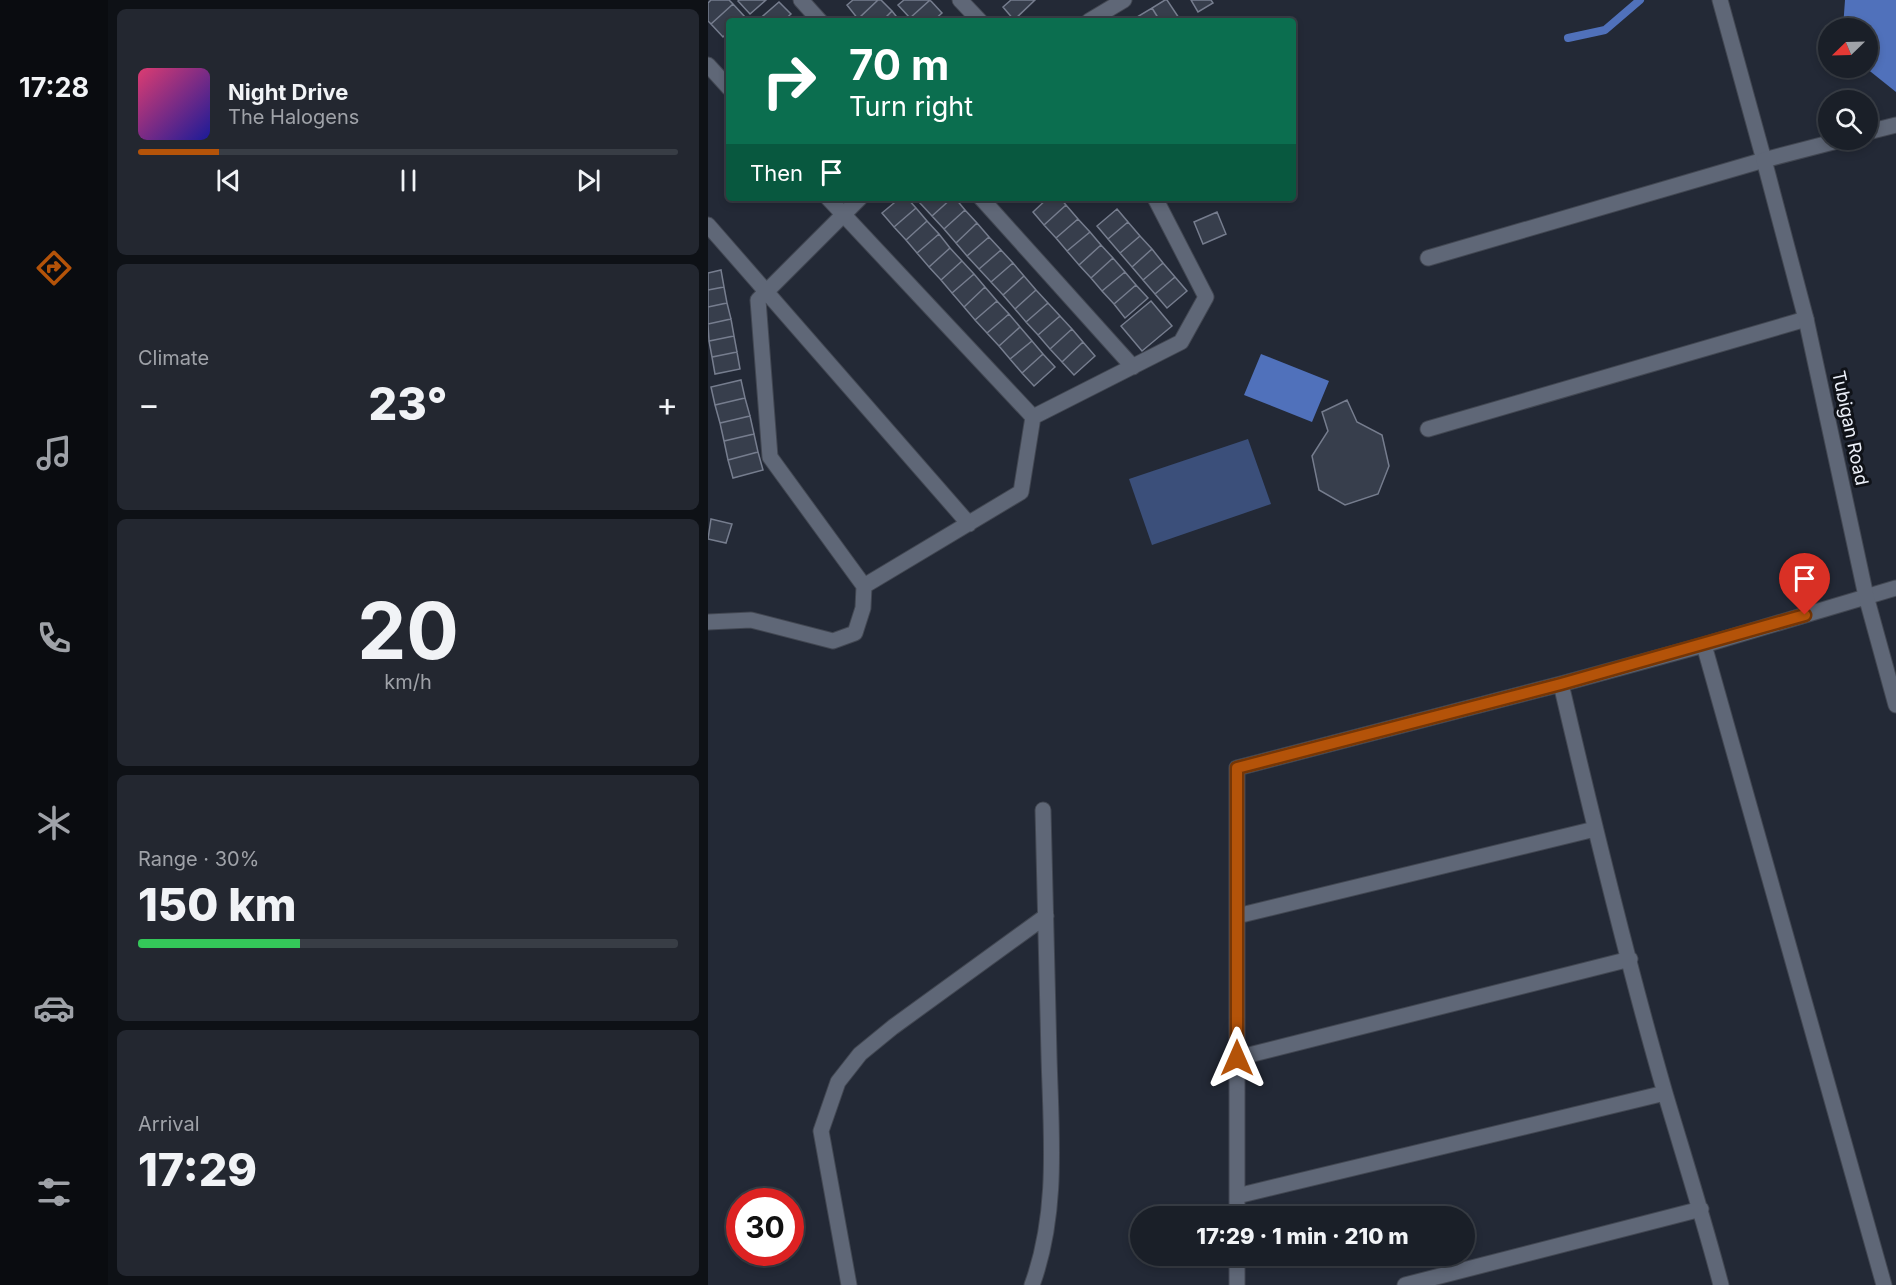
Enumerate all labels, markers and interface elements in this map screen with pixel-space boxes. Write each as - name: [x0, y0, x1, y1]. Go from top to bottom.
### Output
- north arrow: [1818, 18, 1878, 78]
- map controls: [1818, 18, 1878, 150]
- text: 70 m: [849, 39, 949, 90]
- icon: right: [750, 42, 828, 120]
- text: 17:28: [19, 71, 89, 104]
- text: Night Drive: [228, 79, 348, 105]
- text: Turn right: [849, 90, 973, 123]
- button: search: [1818, 90, 1878, 150]
- text: The Halogens: [228, 105, 359, 129]
- icon: arrive: [815, 156, 848, 189]
- text: Then: [750, 160, 803, 186]
- icon: previous: [212, 164, 245, 197]
- icon: pause: [392, 164, 425, 197]
- icon: next: [572, 164, 605, 197]
- icon: directions: [33, 247, 75, 289]
- text: Climate: [138, 346, 209, 370]
- street label: Tubigan Road: [1828, 369, 1873, 487]
- text: 23°: [369, 376, 447, 431]
- text: −: [138, 384, 160, 424]
- text: +: [656, 384, 678, 424]
- icon: music: [33, 432, 75, 474]
- pin: [1779, 553, 1830, 615]
- icon: arrive: [1788, 562, 1821, 595]
- text: 20: [357, 583, 459, 678]
- icon: phone: [33, 617, 75, 659]
- text: km/h: [384, 670, 432, 694]
- icon: climate: [33, 802, 75, 844]
- text: Range · 30%: [138, 847, 259, 871]
- text: 150 km: [138, 877, 297, 932]
- icon: car: [33, 987, 75, 1029]
- position arrow: [1205, 1026, 1269, 1090]
- text: Arrival: [138, 1112, 200, 1136]
- text: 17:29: [138, 1142, 257, 1197]
- icon: filters: [33, 1171, 75, 1213]
- speed limit sign: 30: [726, 1188, 804, 1266]
- text: 17:29 · 1 min · 210 m: [1196, 1223, 1409, 1249]

